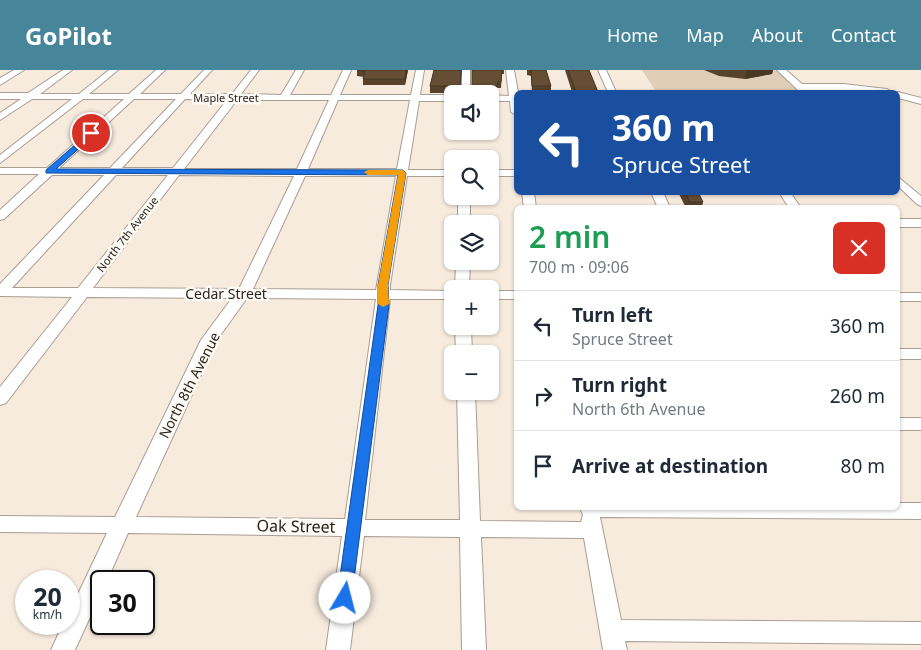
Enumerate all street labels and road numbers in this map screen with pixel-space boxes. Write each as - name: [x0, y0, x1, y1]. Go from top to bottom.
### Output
- street label: Maple Street: [193, 90, 259, 105]
- street label: North 7th Avenue: [93, 193, 161, 275]
- street label: Cedar Street: [185, 284, 267, 303]
- street label: North 8th Avenue: [154, 329, 224, 441]
- street label: Oak Street: [256, 514, 336, 538]

